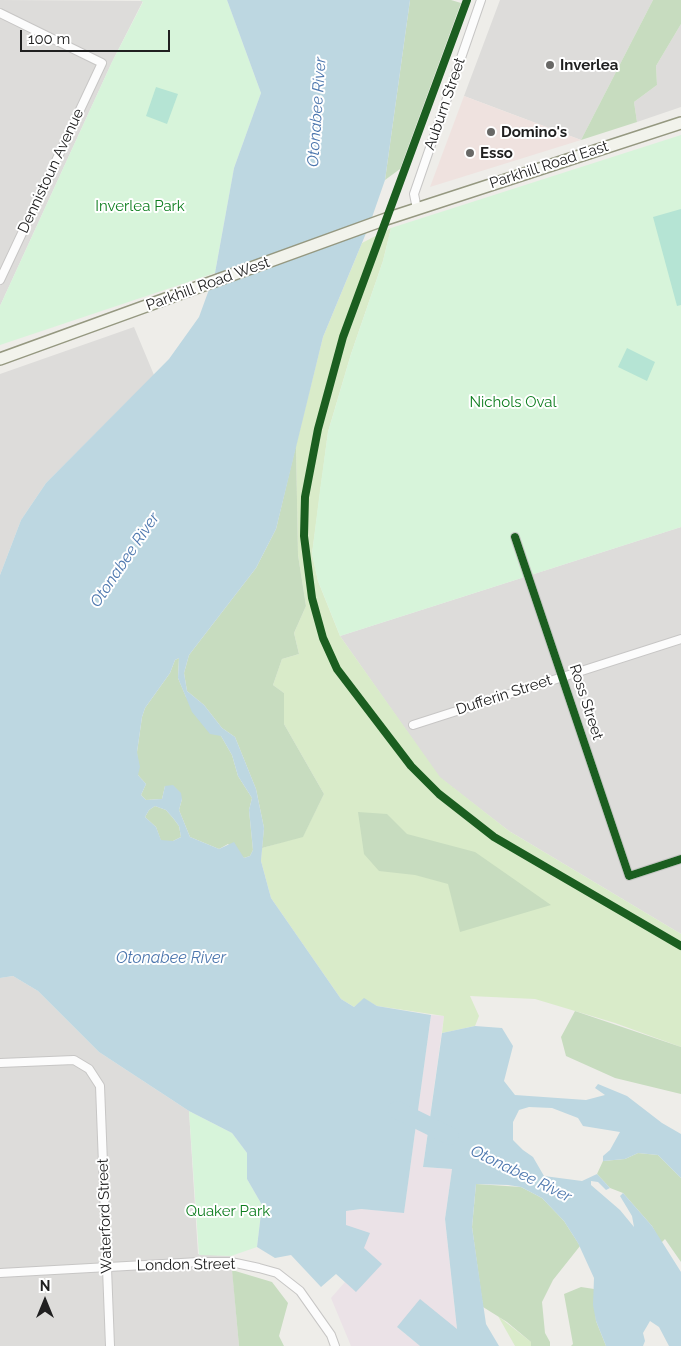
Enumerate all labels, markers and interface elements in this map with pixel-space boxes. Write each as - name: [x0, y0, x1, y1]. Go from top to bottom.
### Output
- scale bar: [22, 20, 172, 52]
- text: 100 m: [28, 30, 70, 48]
- street label: Auburn Street: [421, 55, 469, 153]
- place label: Inverlea: [560, 56, 618, 74]
- water label: Otonabee River: [304, 57, 330, 167]
- marker: Inverlea: [544, 59, 556, 71]
- street label: Dennistoun Avenue: [14, 106, 88, 236]
- place label: Domino's: [501, 123, 567, 141]
- marker: Domino's: [485, 126, 497, 138]
- street label: Parkhill Road East: [487, 137, 611, 193]
- place label: Esso: [480, 144, 513, 162]
- marker: Esso: [464, 147, 476, 159]
- park label: Inverlea Park: [95, 197, 185, 215]
- street label: Parkhill Road West: [144, 253, 272, 315]
- park label: Nichols Oval: [469, 393, 557, 411]
- water label: Otonabee River: [86, 509, 164, 611]
- street label: Ross Street: [565, 662, 607, 742]
- street label: Dufferin Street: [454, 671, 554, 719]
- water label: Otonabee River: [116, 948, 226, 968]
- water label: Otonabee River: [467, 1141, 575, 1207]
- street label: Waterford Street: [94, 1158, 116, 1274]
- park label: Quaker Park: [186, 1202, 270, 1220]
- street label: London Street: [137, 1255, 235, 1275]
- north arrow: [20, 1276, 70, 1326]
- text: N: [40, 1278, 50, 1294]

